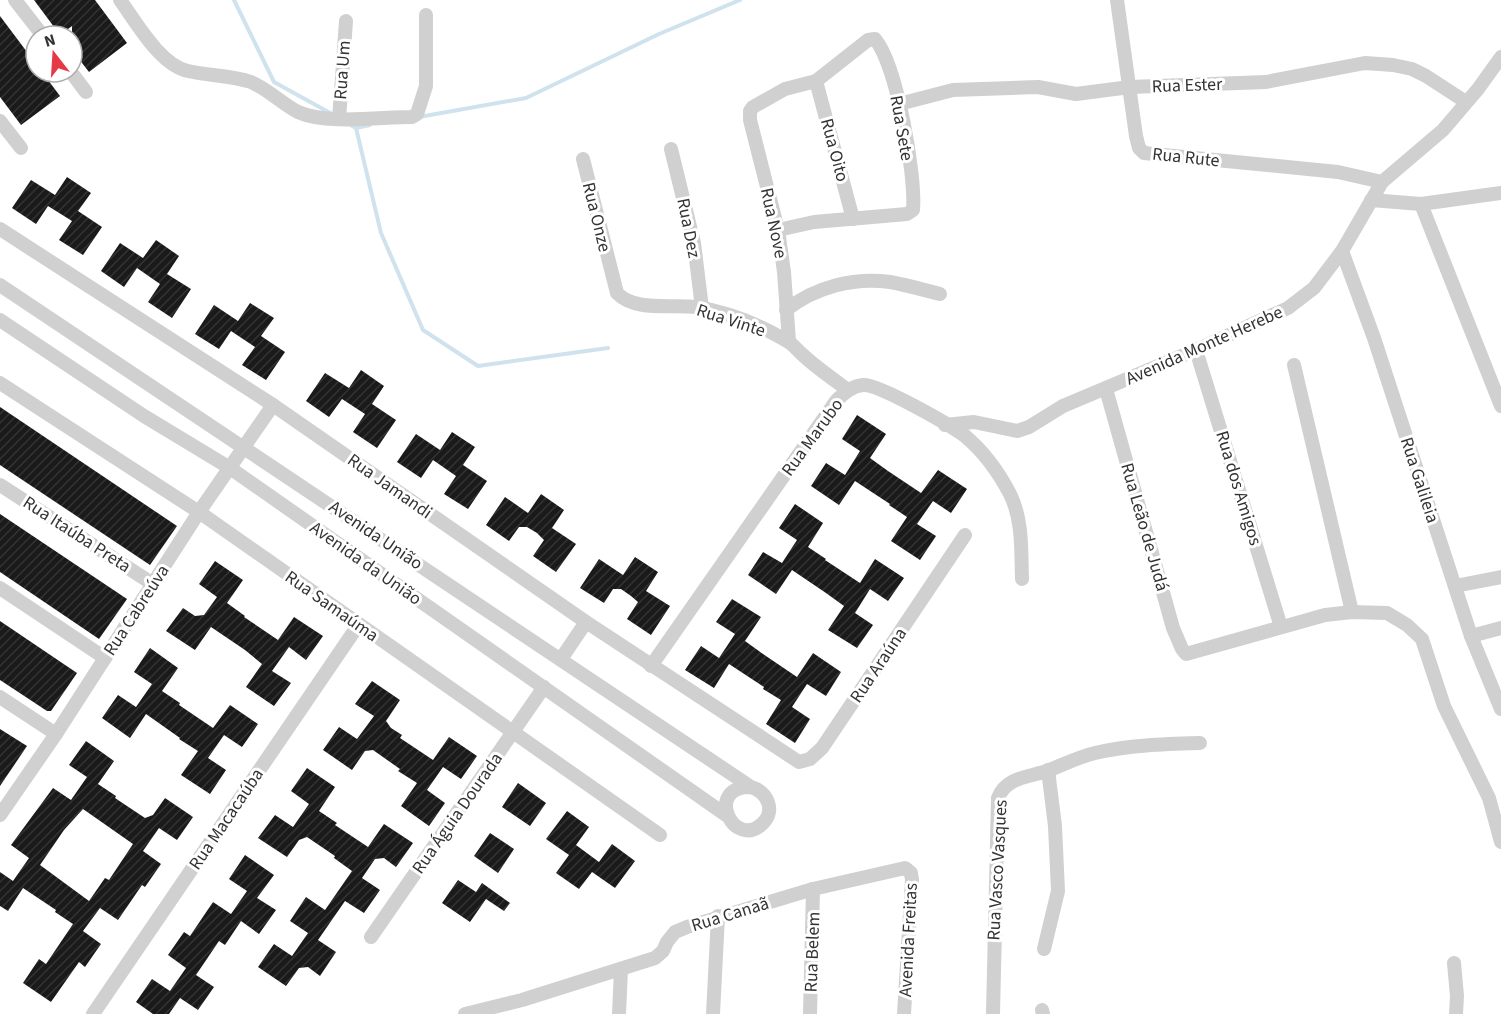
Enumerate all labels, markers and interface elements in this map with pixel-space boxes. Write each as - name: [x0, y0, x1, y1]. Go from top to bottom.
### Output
- north arrow: [24, 24, 84, 84]
- text: N: [42, 29, 58, 53]
- street label: Rua Um: [328, 40, 357, 100]
- street label: Rua Ester: [1151, 72, 1223, 99]
- street label: Rua Sete: [883, 93, 920, 163]
- street label: Rua Oito: [814, 116, 855, 185]
- street label: Rua Rute: [1151, 142, 1221, 173]
- street label: Rua Onze: [576, 180, 617, 255]
- street label: Rua Nove: [754, 186, 793, 261]
- street label: Rua Dez: [670, 196, 707, 260]
- street label: Rua Vinte: [693, 298, 769, 343]
- street label: Avenida Monte Herebe: [1122, 300, 1287, 391]
- street label: Rua Marubo: [776, 393, 849, 481]
- street label: Rua dos Amigos: [1209, 428, 1268, 549]
- street label: Rua Galileia: [1394, 434, 1445, 526]
- street label: Rua Jamandi: [342, 448, 437, 525]
- street label: Rua Leão de Judá: [1114, 460, 1175, 594]
- street label: Rua Itaúba Preta: [18, 490, 136, 579]
- street label: Avenida União: [324, 495, 428, 576]
- street label: Avenida da União: [305, 516, 427, 611]
- street label: Rua Cabreúva: [98, 560, 175, 661]
- street label: Rua Samaúma: [280, 565, 384, 648]
- street label: Rua Araúna: [844, 623, 913, 708]
- street label: Rua Águia Dourada: [406, 748, 509, 879]
- street label: Rua Macacaúba: [183, 764, 270, 875]
- street label: Rua Vasco Vasques: [981, 799, 1014, 941]
- street label: Avenida Freitas: [893, 882, 924, 998]
- street label: Rua Canaã: [688, 891, 772, 938]
- street label: Rua Belem: [799, 911, 826, 993]

